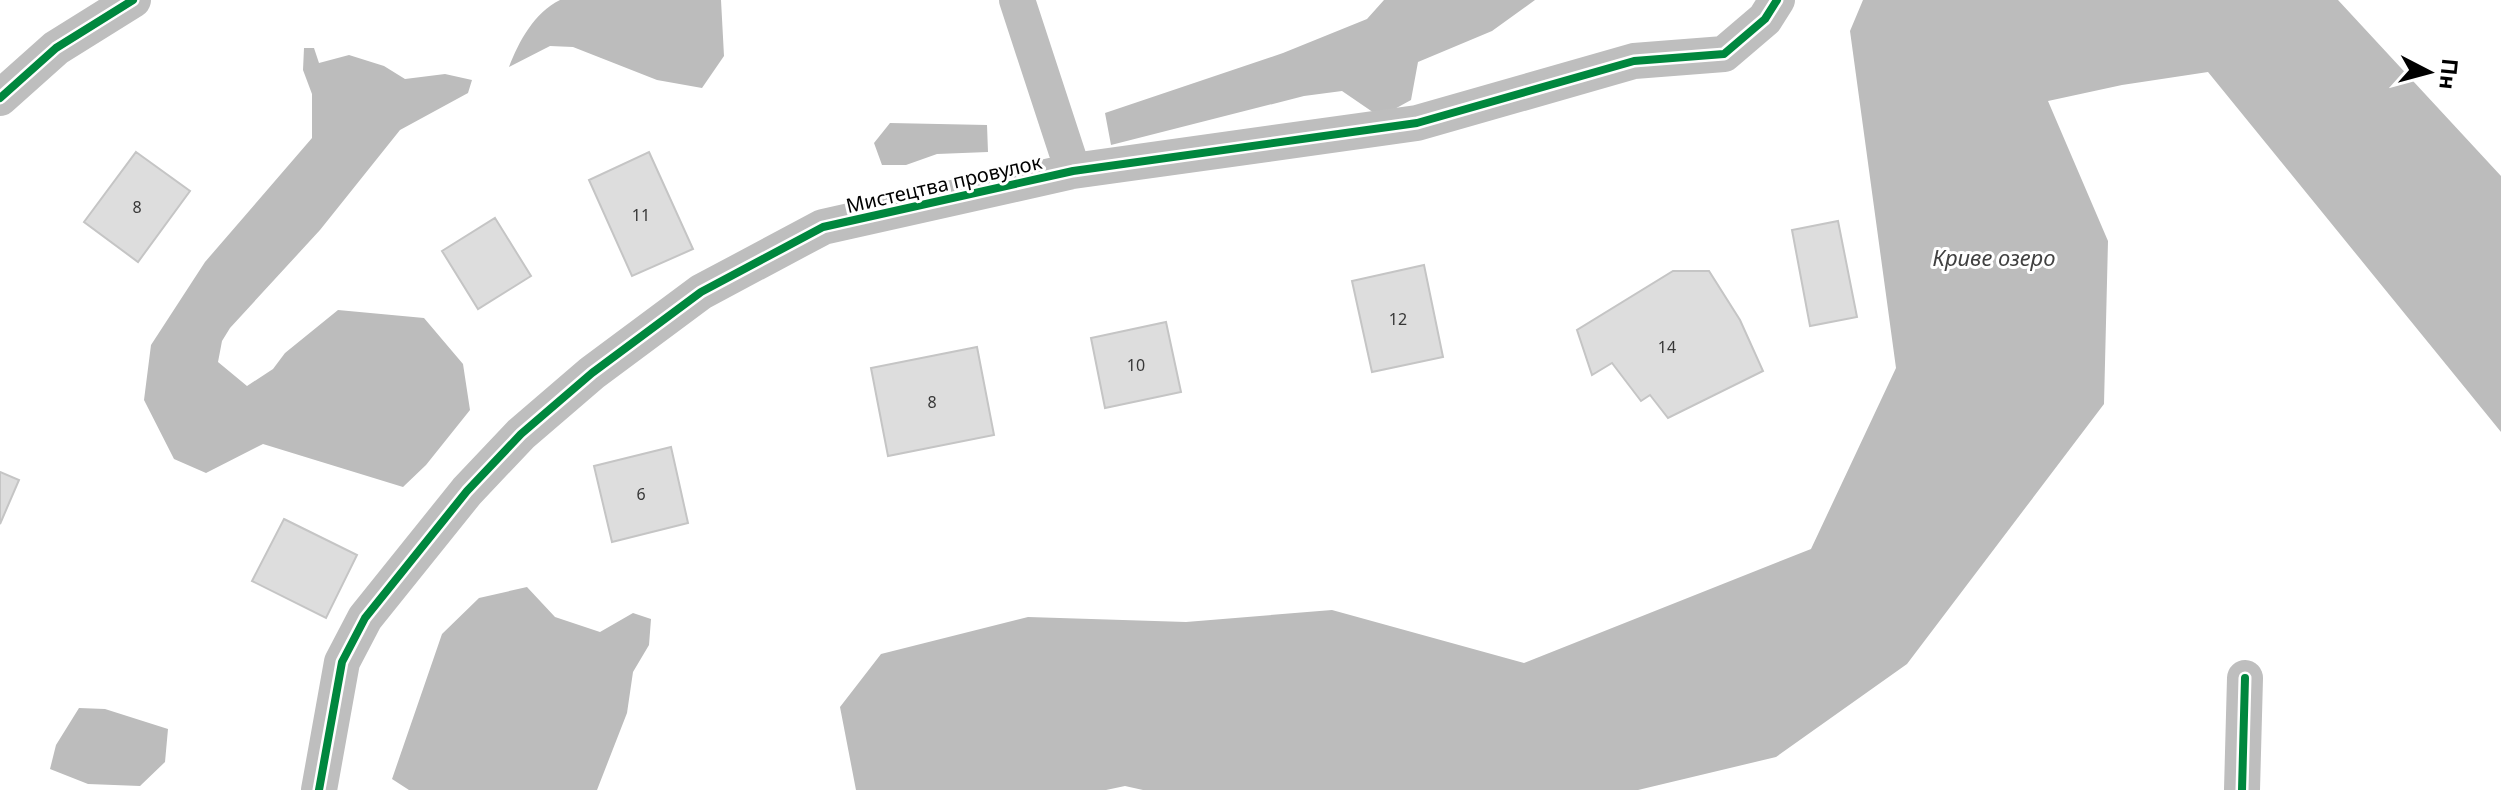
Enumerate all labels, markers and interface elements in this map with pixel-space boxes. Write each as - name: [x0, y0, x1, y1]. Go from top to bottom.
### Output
- north arrow: [2389, 32, 2469, 112]
- text: Пн: [2433, 57, 2466, 91]
- street label: Мистецтва провулок: [843, 148, 1045, 219]
- house number: 8: [132, 196, 142, 218]
- house number: 11: [632, 204, 650, 226]
- water label: Криве озеро: [1933, 242, 2055, 272]
- house number: 12: [1389, 308, 1407, 330]
- house number: 14: [1658, 336, 1676, 358]
- house number: 10: [1127, 354, 1145, 376]
- house number: 8: [927, 391, 937, 413]
- house number: 6: [636, 483, 646, 505]

